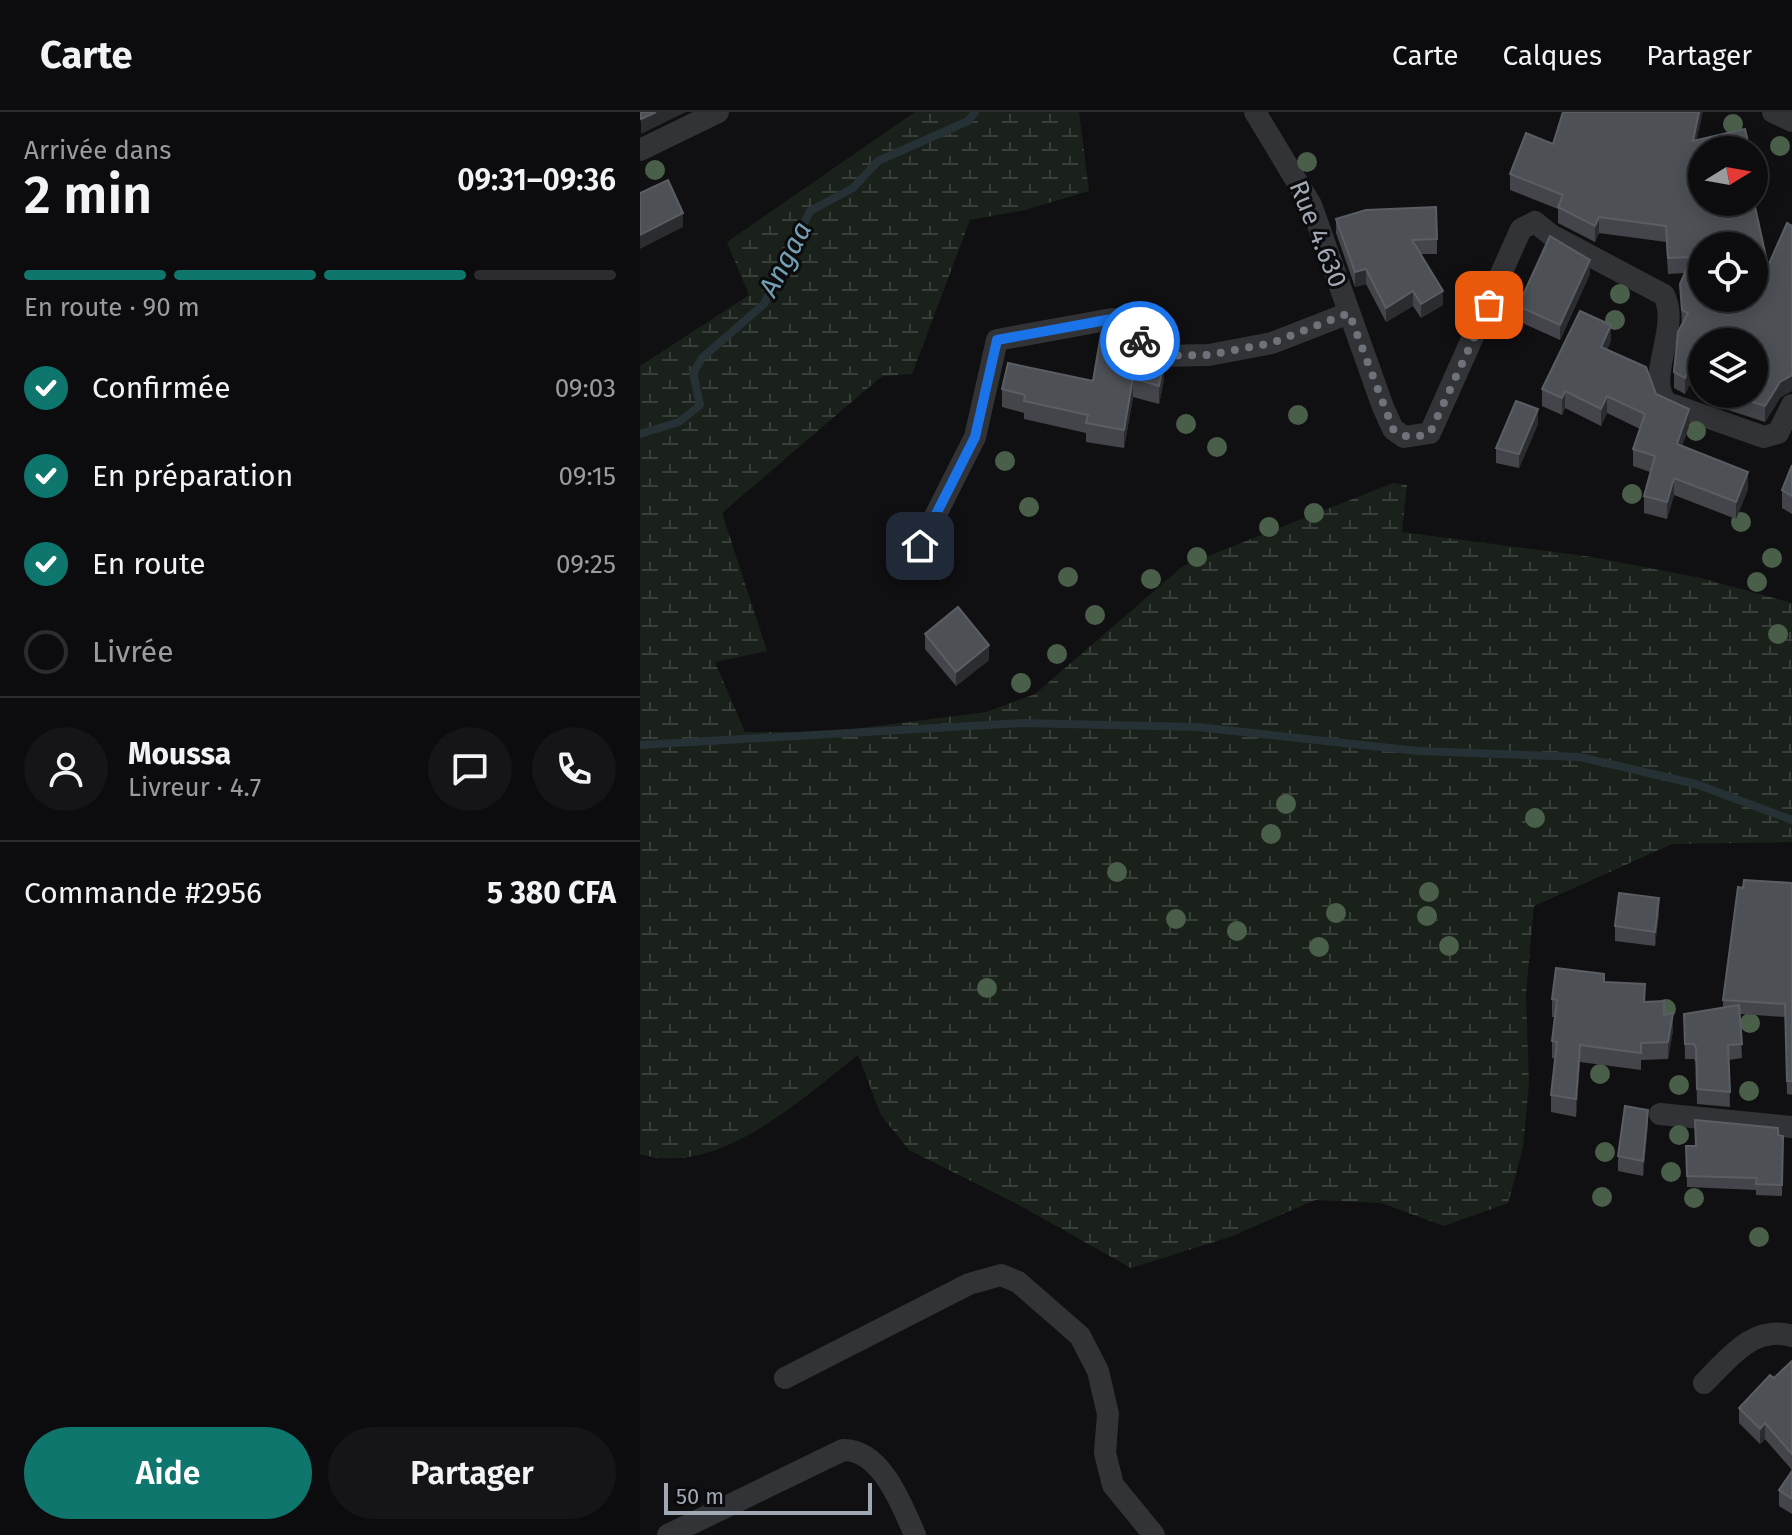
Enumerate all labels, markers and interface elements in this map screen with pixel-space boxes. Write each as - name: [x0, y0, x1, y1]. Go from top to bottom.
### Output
- text: Carte: [40, 32, 133, 78]
- text: Carte: [1392, 39, 1458, 72]
- text: Calques: [1502, 39, 1602, 72]
- text: Partager: [1646, 39, 1752, 72]
- text: Arrivée dans: [24, 135, 171, 166]
- north arrow: [1688, 136, 1768, 216]
- map controls: [1688, 136, 1768, 408]
- text: 09:31–09:36: [457, 162, 616, 198]
- text: 2 min: [24, 164, 152, 227]
- street label: Rue 4.630: [1282, 176, 1354, 292]
- water label: Angaa: [751, 216, 818, 303]
- button: locate: [1688, 232, 1768, 312]
- pin: [1455, 271, 1523, 339]
- icon: bag: [1467, 283, 1511, 327]
- text: En route · 90 m: [24, 292, 200, 323]
- courier: [1100, 301, 1180, 381]
- icon: bike: [1118, 319, 1162, 363]
- button: layers: [1688, 328, 1768, 408]
- icon: check: [24, 366, 68, 410]
- text: Confirmée: [92, 370, 231, 406]
- text: 09:03: [555, 373, 616, 404]
- icon: check: [24, 454, 68, 498]
- text: En préparation: [92, 458, 293, 494]
- text: 09:15: [559, 461, 616, 492]
- pin: [886, 512, 954, 580]
- icon: home: [898, 524, 942, 568]
- icon: check: [24, 542, 68, 586]
- text: En route: [92, 546, 206, 582]
- text: 09:25: [556, 549, 616, 580]
- text: Livrée: [92, 634, 174, 670]
- button: person: [24, 727, 108, 811]
- button: chat: [428, 727, 512, 811]
- button: phone: [532, 727, 616, 811]
- text: Moussa: [128, 736, 231, 772]
- text: Livreur · 4.7: [128, 772, 261, 803]
- text: Commande #2956: [24, 875, 262, 911]
- text: 5 380 CFA: [487, 875, 616, 911]
- button: Aide: [24, 1427, 312, 1519]
- button: Partager: [328, 1427, 616, 1519]
- scale bar: [664, 1479, 872, 1515]
- text: 50 m: [676, 1483, 724, 1510]

